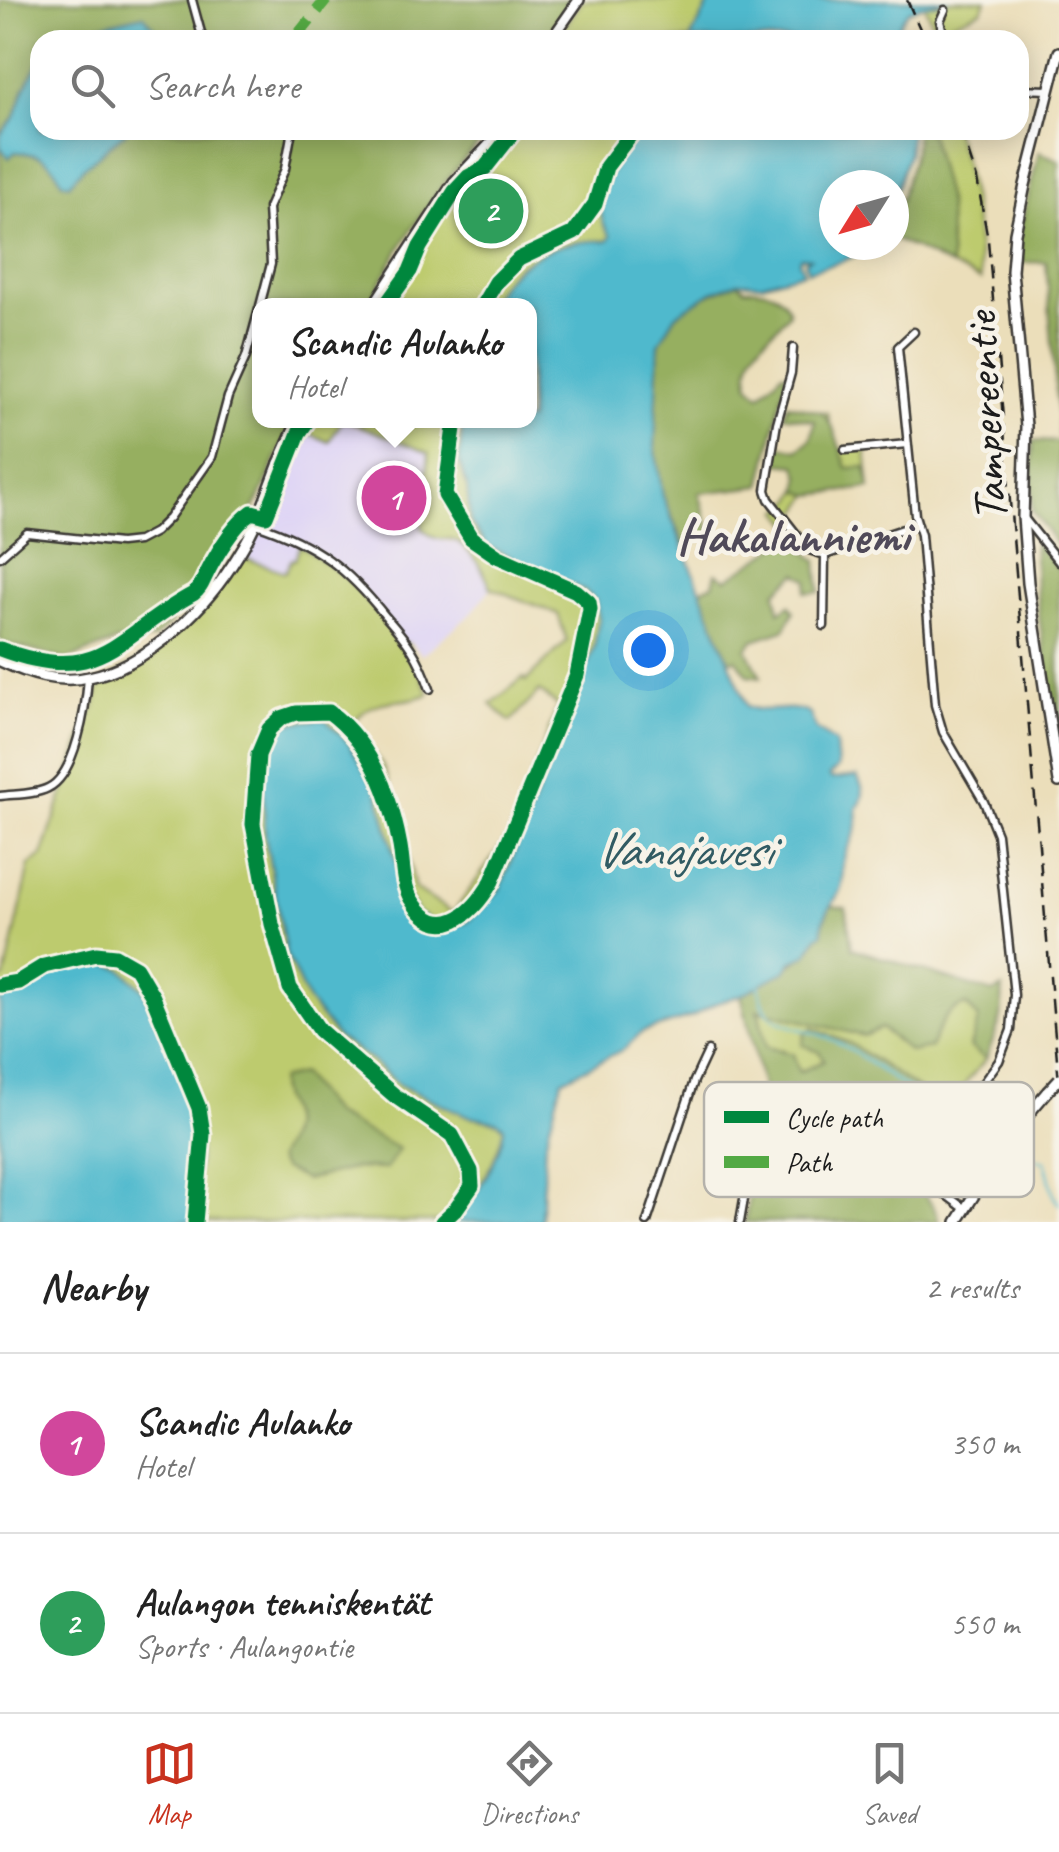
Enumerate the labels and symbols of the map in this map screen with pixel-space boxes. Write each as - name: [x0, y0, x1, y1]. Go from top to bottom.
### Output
- north arrow: [819, 170, 909, 260]
- pin: 2: [458, 174, 524, 248]
- street label: Tampereentie: [949, 307, 1020, 523]
- pin: 1: [362, 460, 426, 536]
- district label: Hakalanniemi: [677, 504, 916, 567]
- your location: [623, 625, 674, 676]
- water label: Vanajavesi: [595, 818, 783, 881]
- legend: [704, 1082, 1034, 1197]
- text: Cycle path: [786, 1100, 883, 1135]
- text: Path: [786, 1145, 833, 1180]

